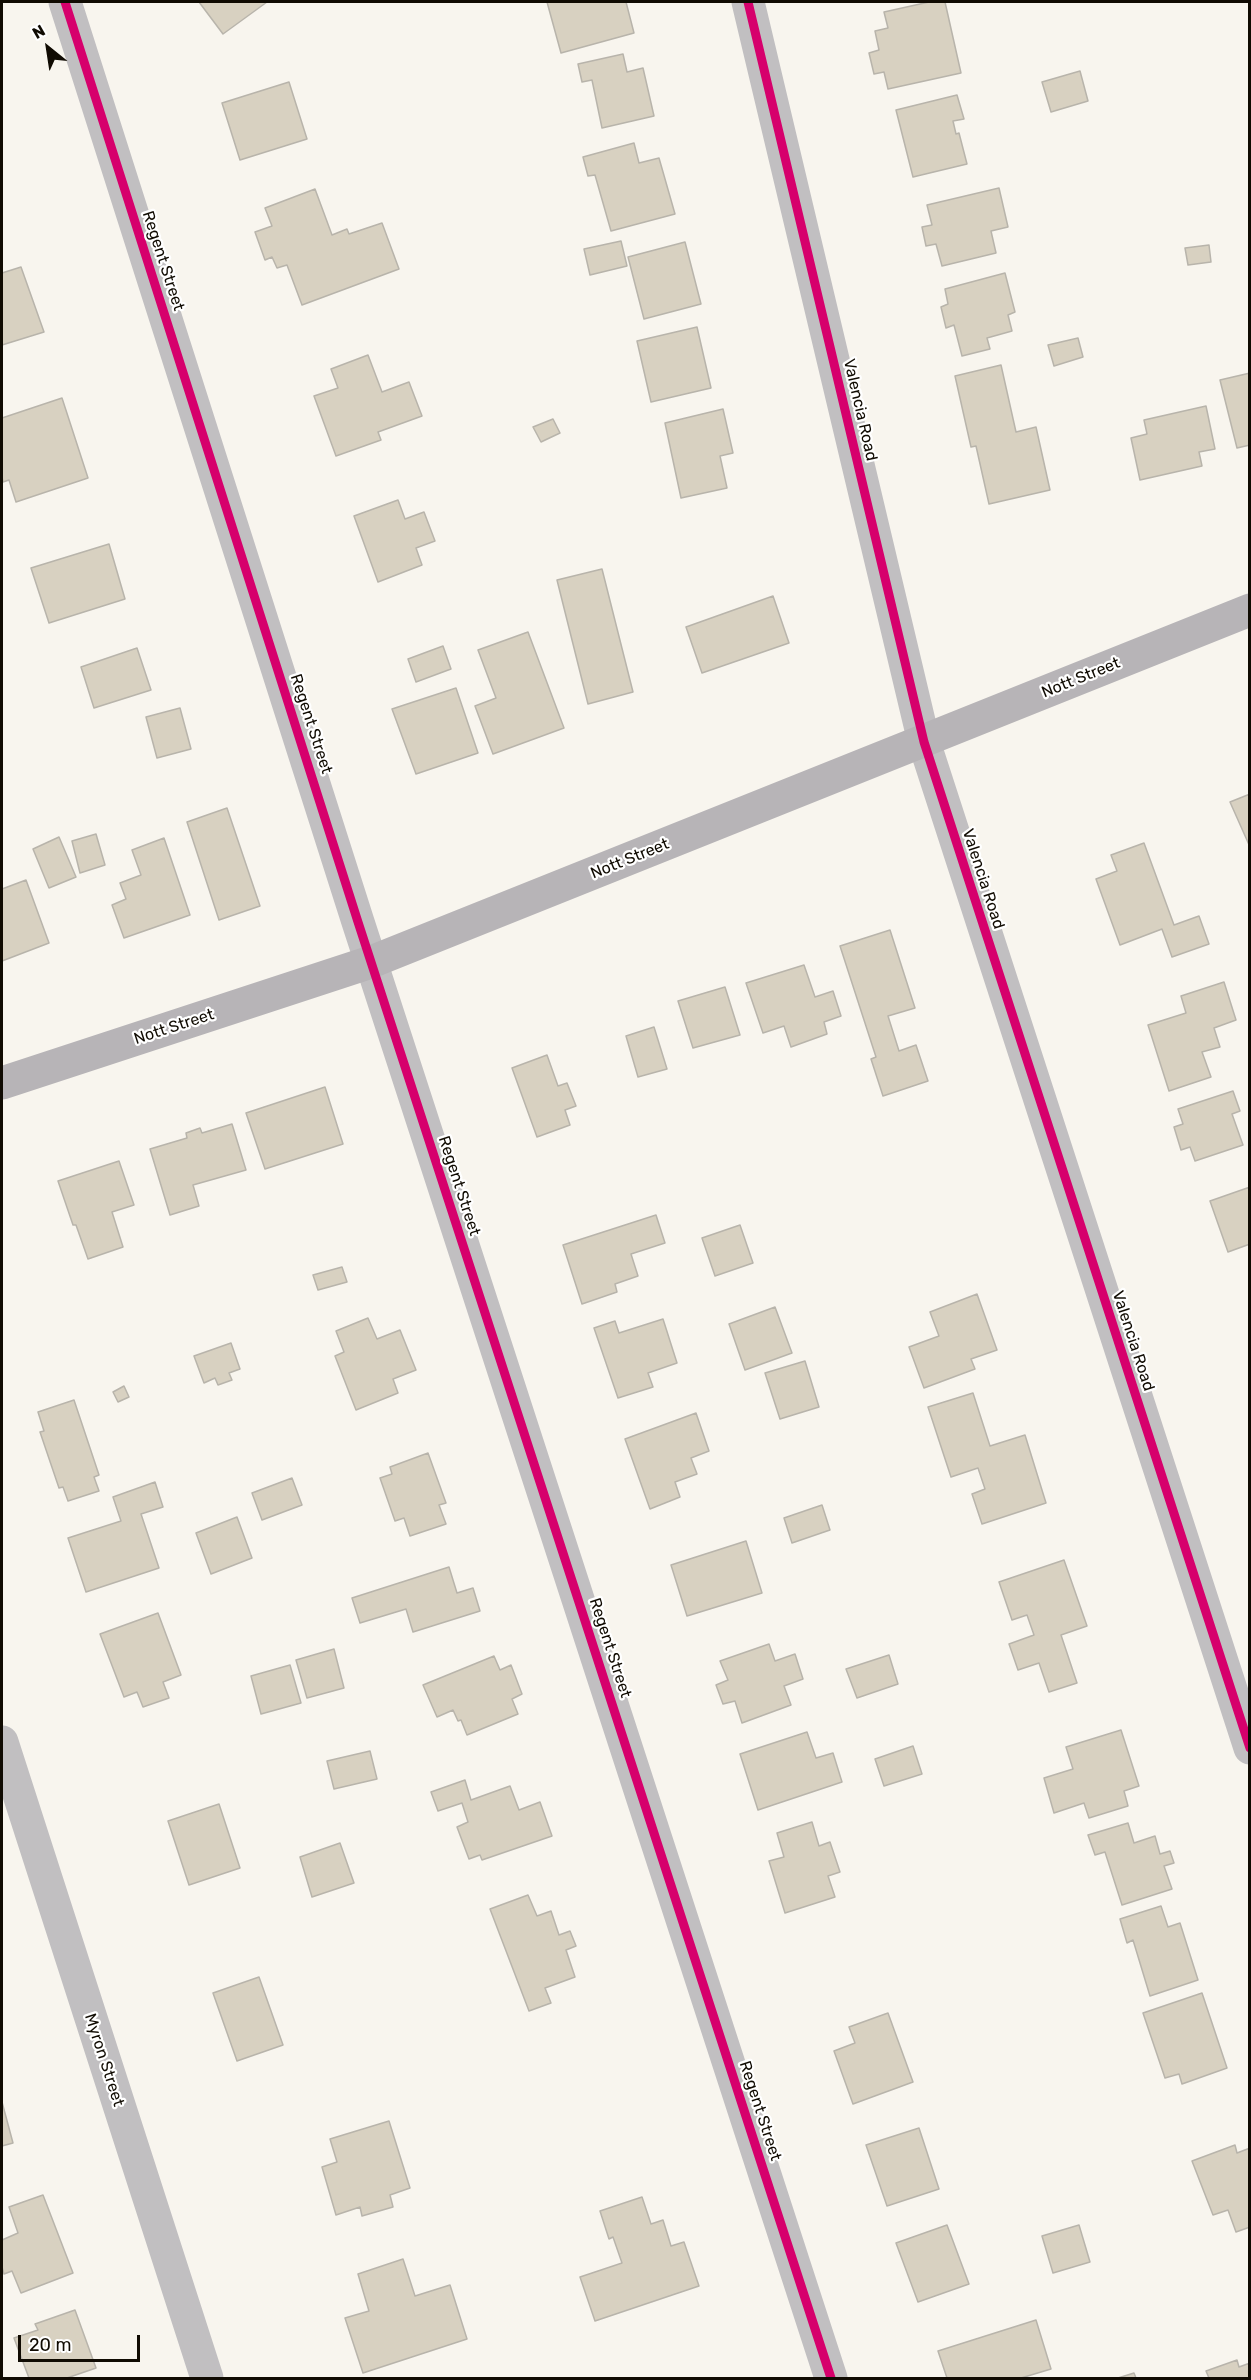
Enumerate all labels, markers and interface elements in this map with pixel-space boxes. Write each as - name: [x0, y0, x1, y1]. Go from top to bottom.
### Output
- north arrow: [18, 18, 78, 78]
- text: N: [29, 21, 48, 43]
- street label: Regent Street: [138, 209, 188, 313]
- street label: Valencia Road: [839, 357, 881, 463]
- street label: Nott Street: [1039, 654, 1123, 702]
- street label: Regent Street: [286, 672, 336, 776]
- street label: Valencia Road: [958, 826, 1008, 932]
- street label: Nott Street: [588, 835, 672, 883]
- street label: Nott Street: [132, 1005, 216, 1049]
- street label: Regent Street: [434, 1134, 484, 1238]
- street label: Valencia Road: [1108, 1288, 1158, 1394]
- street label: Regent Street: [585, 1596, 635, 1700]
- street label: Myron Street: [80, 2011, 128, 2109]
- street label: Regent Street: [735, 2059, 785, 2163]
- scale bar: [21, 2323, 142, 2361]
- text: 20 m: [29, 2334, 71, 2356]

